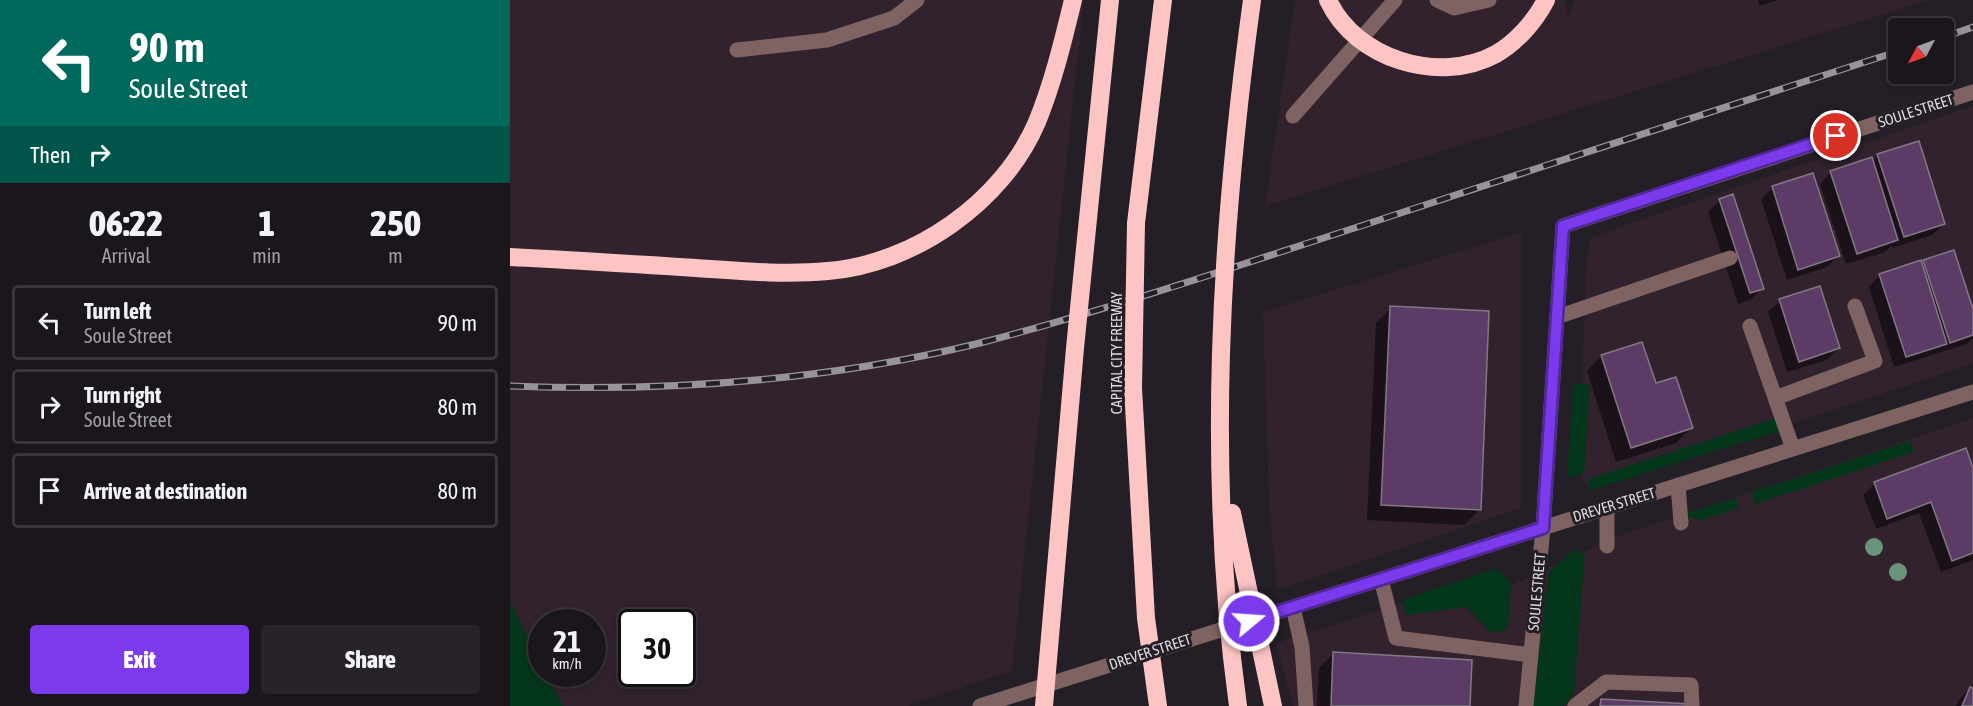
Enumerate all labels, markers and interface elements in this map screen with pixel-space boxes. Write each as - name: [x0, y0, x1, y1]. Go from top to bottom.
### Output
- north arrow: [1888, 18, 1954, 84]
- map controls: [1888, 18, 1954, 84]
- text: 90 m: [129, 23, 204, 71]
- icon: left: [30, 24, 108, 102]
- text: Soule Street: [129, 73, 248, 104]
- street label: SOULE STREET: [1876, 90, 1956, 131]
- pin: [1810, 110, 1861, 161]
- icon: arrive: [1819, 119, 1852, 152]
- icon: right: [83, 138, 116, 171]
- text: Then: [30, 142, 71, 168]
- text: 06:22: [89, 202, 163, 244]
- text: 1: [258, 202, 275, 244]
- text: 250: [370, 202, 421, 244]
- text: Arrival: [102, 244, 151, 267]
- text: min: [252, 244, 281, 267]
- text: m: [388, 244, 403, 267]
- street label: CAPITAL CITY FREEWAY: [1108, 291, 1125, 414]
- text: Turn left: [84, 298, 151, 324]
- icon: left: [33, 306, 66, 339]
- text: 90 m: [437, 310, 477, 336]
- text: Soule Street: [84, 324, 172, 347]
- text: Turn right: [84, 382, 161, 408]
- icon: right: [33, 390, 66, 423]
- text: 80 m: [437, 394, 477, 420]
- text: Soule Street: [84, 408, 172, 431]
- icon: arrive: [33, 474, 66, 507]
- text: Arrive at destination: [84, 478, 247, 504]
- text: 80 m: [437, 478, 477, 504]
- street label: DREVER STREET: [1571, 484, 1658, 525]
- street label: SOULE STREET: [1525, 552, 1548, 632]
- position arrow: [1217, 589, 1281, 653]
- speed limit sign: 30: [618, 609, 696, 687]
- text: 21: [553, 624, 581, 658]
- button: Exit: [30, 625, 249, 694]
- button: Share: [261, 625, 480, 694]
- street label: DREVER STREET: [1107, 630, 1193, 673]
- text: km/h: [552, 655, 582, 672]

